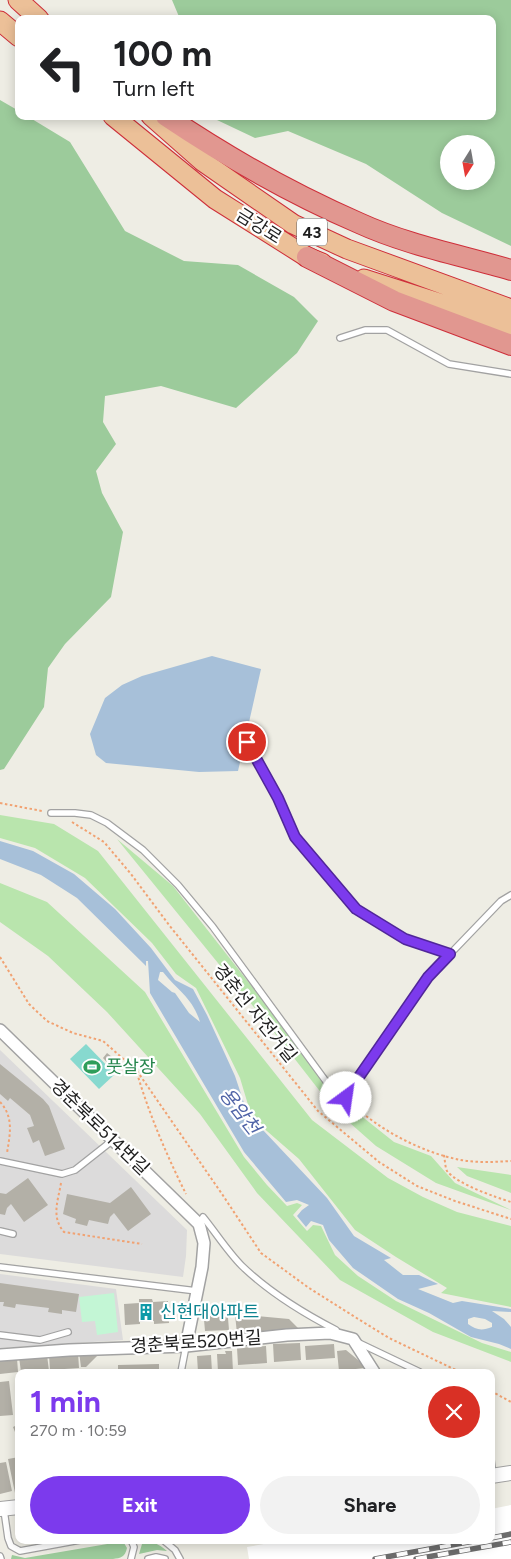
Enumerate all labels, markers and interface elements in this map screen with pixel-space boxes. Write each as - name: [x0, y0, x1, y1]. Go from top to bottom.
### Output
- text: 100 m: [113, 33, 212, 75]
- icon: left: [30, 35, 95, 100]
- text: Turn left: [113, 75, 195, 102]
- north arrow: [440, 135, 495, 190]
- map controls: [440, 135, 495, 190]
- street label: 금강로: [232, 204, 286, 248]
- road number: 43: [297, 218, 327, 246]
- pin: [226, 721, 268, 763]
- icon: arrive: [233, 728, 261, 756]
- street label: 경춘선 자전거길: [209, 959, 301, 1067]
- place label: 풋살장: [106, 1056, 156, 1078]
- sports icon: 풋살장: [82, 1057, 102, 1077]
- position arrow: [319, 1071, 371, 1123]
- street label: 경춘북로514번길: [46, 1075, 154, 1179]
- water label: 용암천: [215, 1083, 266, 1140]
- place label: 신현대아파트: [160, 1301, 259, 1323]
- building icon: 신현대아파트: [136, 1302, 156, 1322]
- street label: 경춘북로520번길: [130, 1326, 262, 1358]
- text: 1 min: [30, 1383, 101, 1420]
- button: close: [428, 1386, 480, 1438]
- text: 270 m · 10:59: [30, 1421, 127, 1440]
- button: Exit: [30, 1476, 250, 1534]
- button: Share: [260, 1476, 480, 1534]

